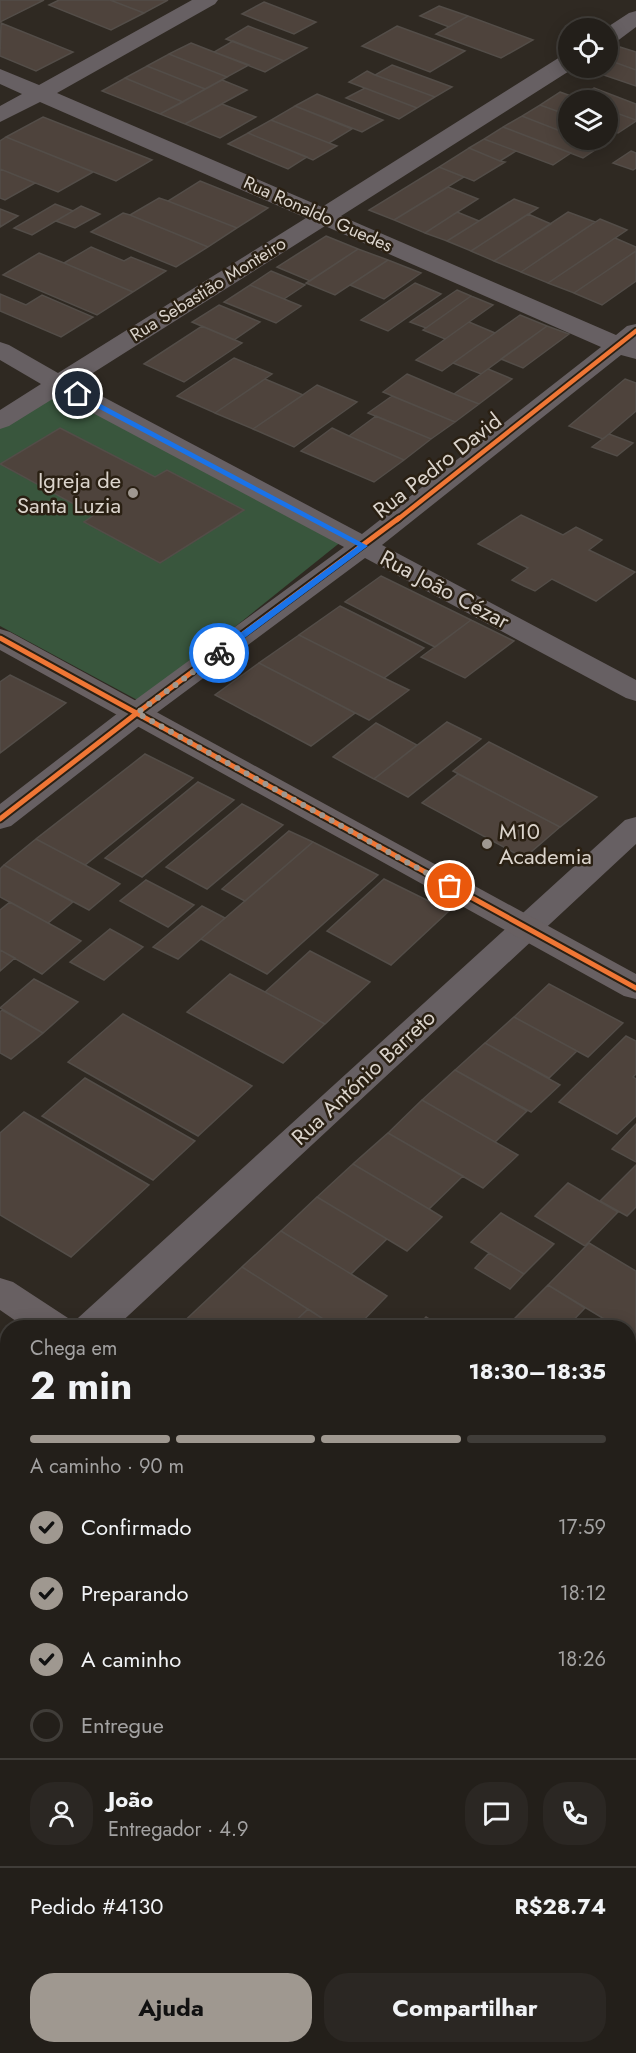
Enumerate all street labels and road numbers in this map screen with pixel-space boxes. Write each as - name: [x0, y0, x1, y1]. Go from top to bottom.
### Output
- street label: Rua Ronaldo Guedes: [239, 169, 397, 259]
- street label: Rua Sebastião Monteiro: [125, 230, 291, 348]
- street label: Rua Pedro David: [366, 405, 508, 525]
- street label: Rua João Cézar: [375, 541, 516, 637]
- street label: Rua António Barreto: [284, 1002, 442, 1152]

